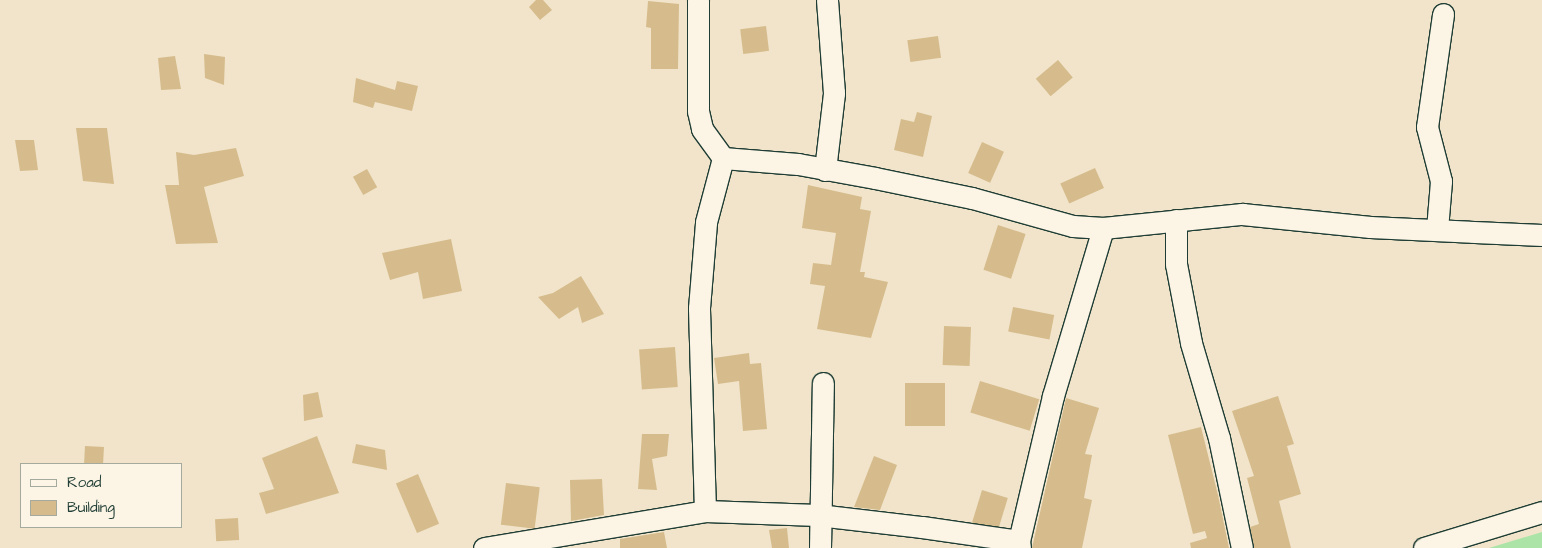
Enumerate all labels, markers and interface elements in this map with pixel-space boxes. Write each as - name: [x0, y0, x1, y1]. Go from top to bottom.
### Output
- legend: [20, 463, 182, 528]
- text: Road: [67, 472, 101, 493]
- text: Building: [67, 497, 115, 518]

